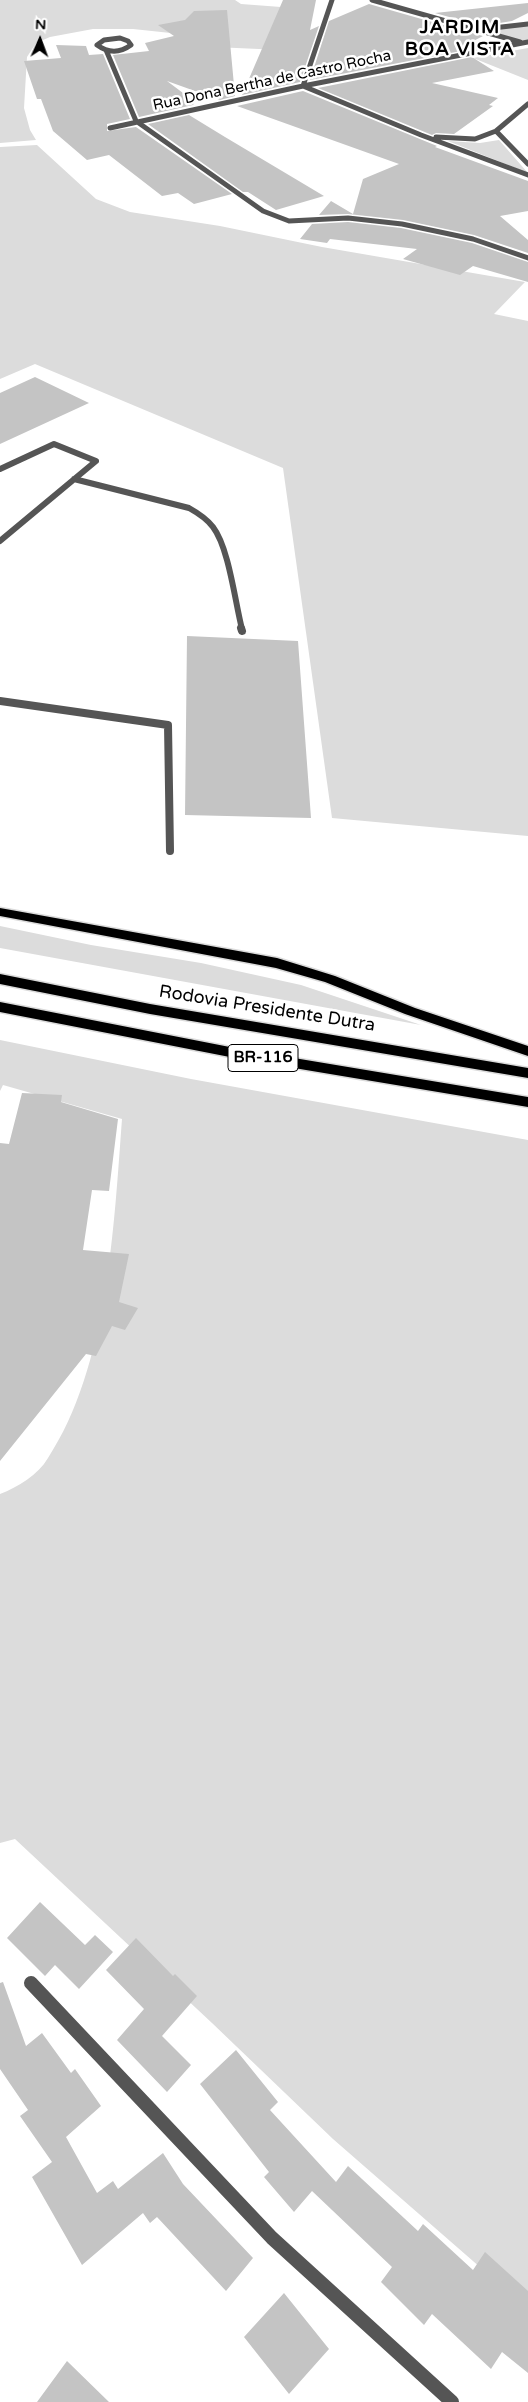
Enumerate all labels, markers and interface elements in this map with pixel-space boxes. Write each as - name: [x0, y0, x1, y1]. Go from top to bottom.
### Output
- north arrow: [15, 15, 65, 65]
- text: N: [35, 16, 46, 33]
- district label: JARDIM BOA VISTA: [404, 17, 516, 61]
- street label: Rua Dona Bertha de Castro Rocha: [151, 47, 393, 115]
- street label: Rodovia Presidente Dutra: [157, 981, 377, 1037]
- road number: BR-116: [228, 1044, 298, 1072]

